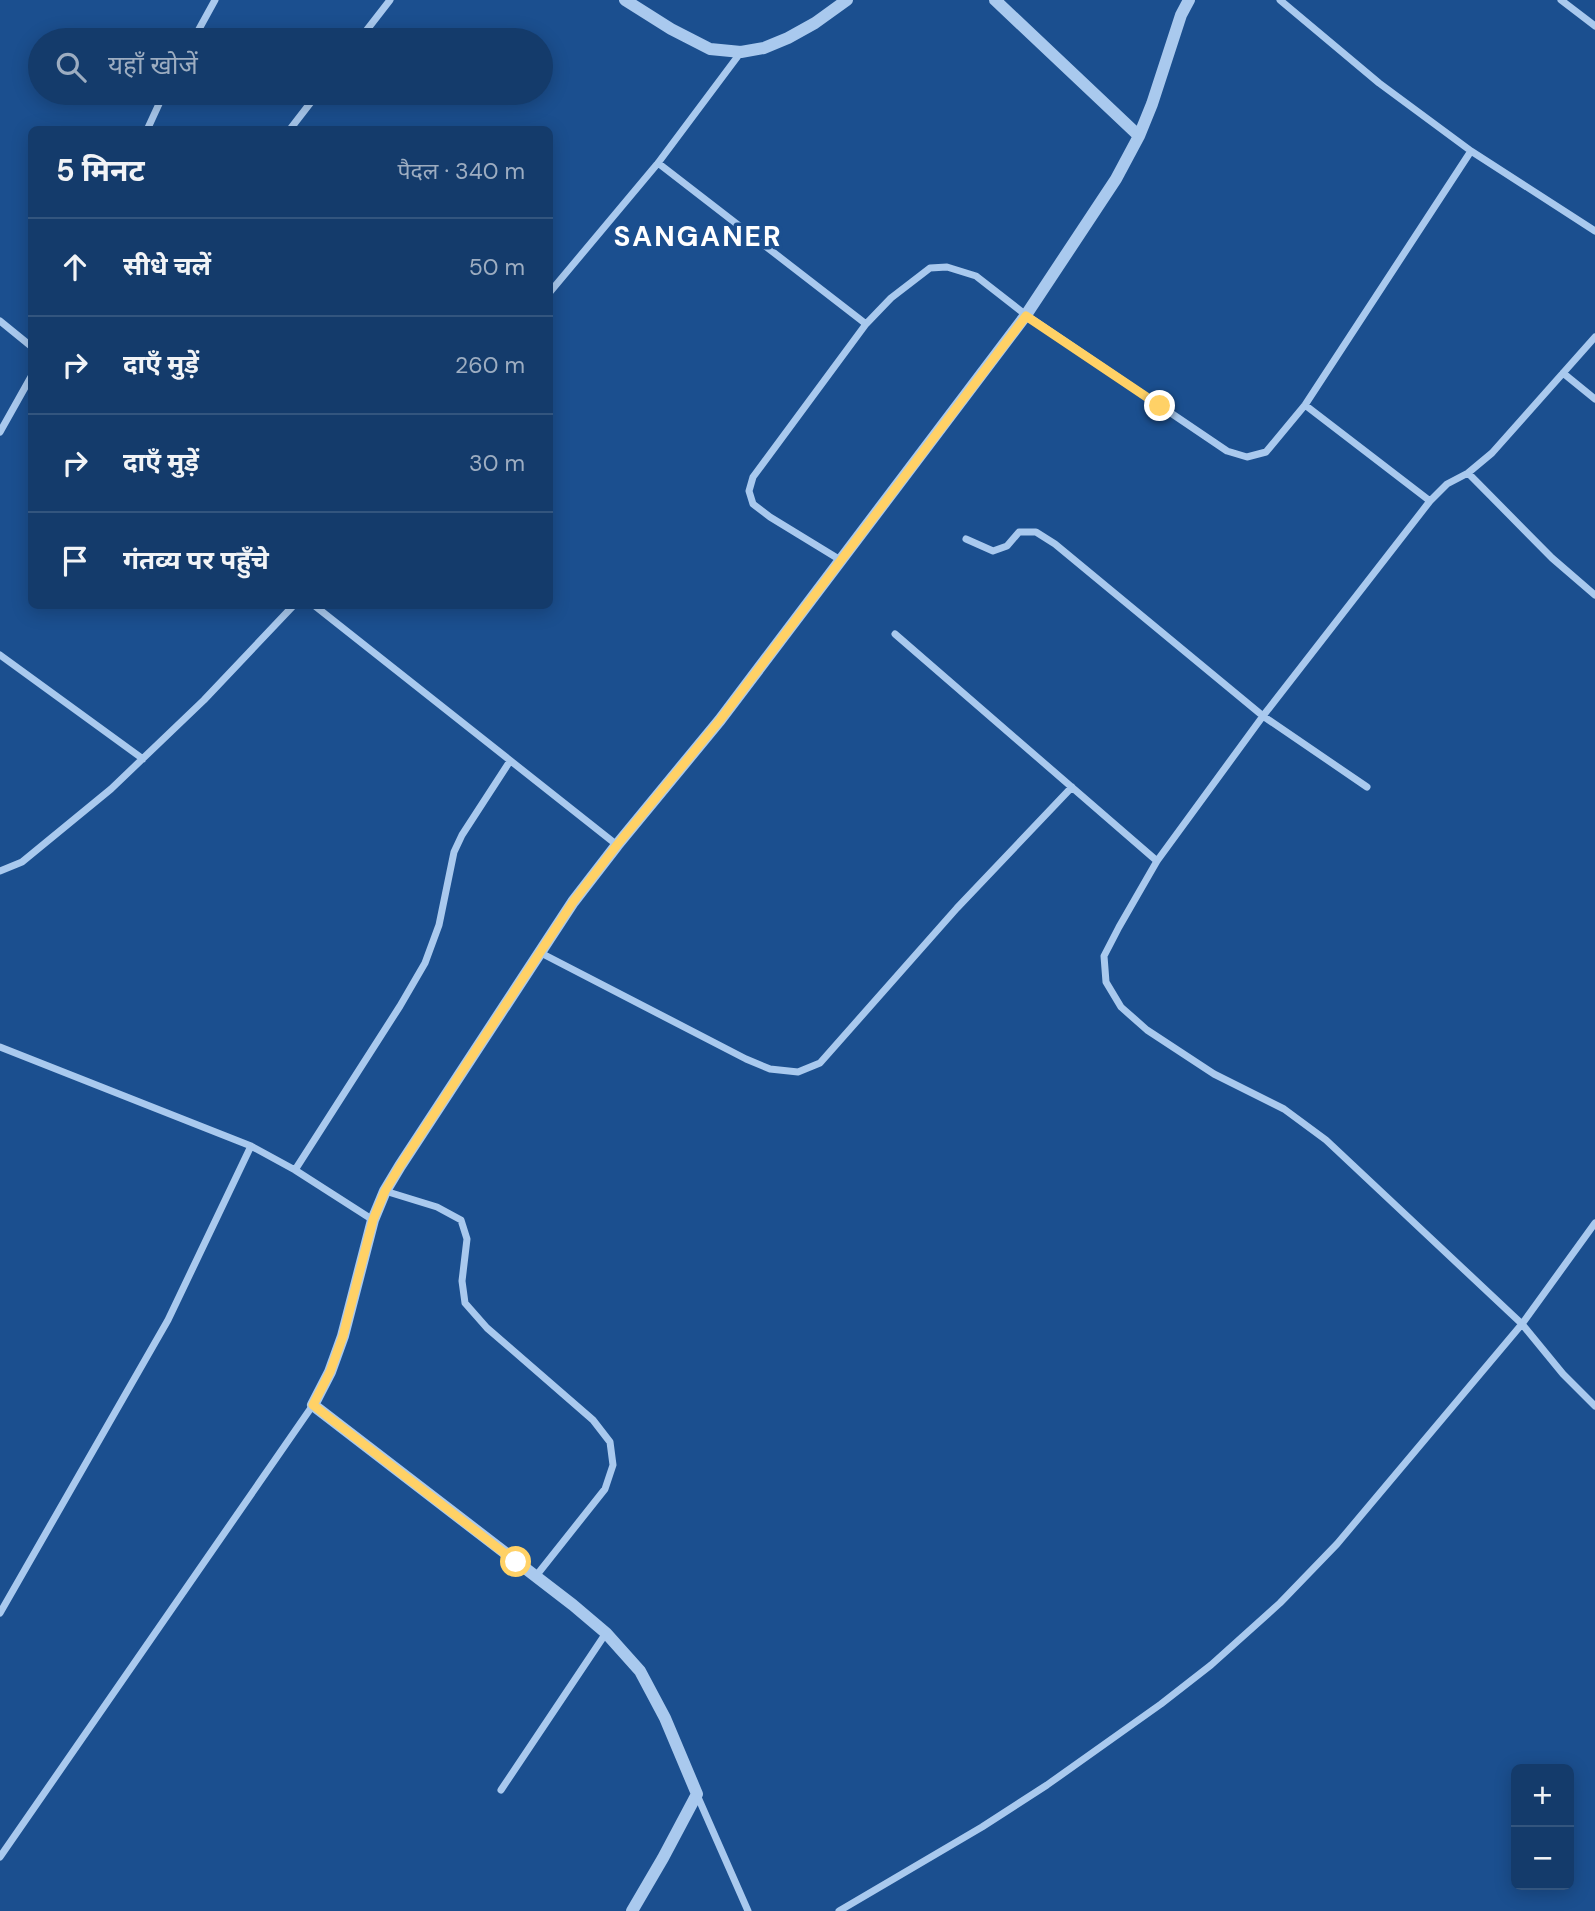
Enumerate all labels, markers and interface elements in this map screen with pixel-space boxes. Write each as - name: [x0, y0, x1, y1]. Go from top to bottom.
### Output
- search box: [28, 28, 553, 105]
- icon: search: [52, 48, 90, 86]
- text: यहाँ खोजें: [108, 48, 198, 82]
- text: 5 मिनट: [56, 151, 145, 190]
- text: पैदल · 340 m: [397, 156, 525, 186]
- district label: SANGANER: [613, 218, 783, 255]
- icon: ahead: [56, 248, 94, 286]
- text: सीधे चलें: [123, 249, 211, 283]
- text: 50 m: [469, 252, 525, 282]
- icon: right: [56, 346, 94, 384]
- text: दाएँ मुड़ें: [123, 347, 199, 381]
- text: 260 m: [455, 350, 525, 380]
- route end: [1144, 390, 1175, 421]
- icon: right: [56, 444, 94, 482]
- text: दाएँ मुड़ें: [123, 445, 199, 479]
- text: 30 m: [469, 448, 525, 478]
- icon: arrive: [56, 542, 94, 580]
- text: गंतव्य पर पहुँचे: [123, 543, 269, 577]
- route start: [500, 1546, 531, 1577]
- map controls: [1511, 1764, 1574, 1890]
- button: +: [1511, 1764, 1574, 1827]
- button: −: [1511, 1827, 1574, 1890]

